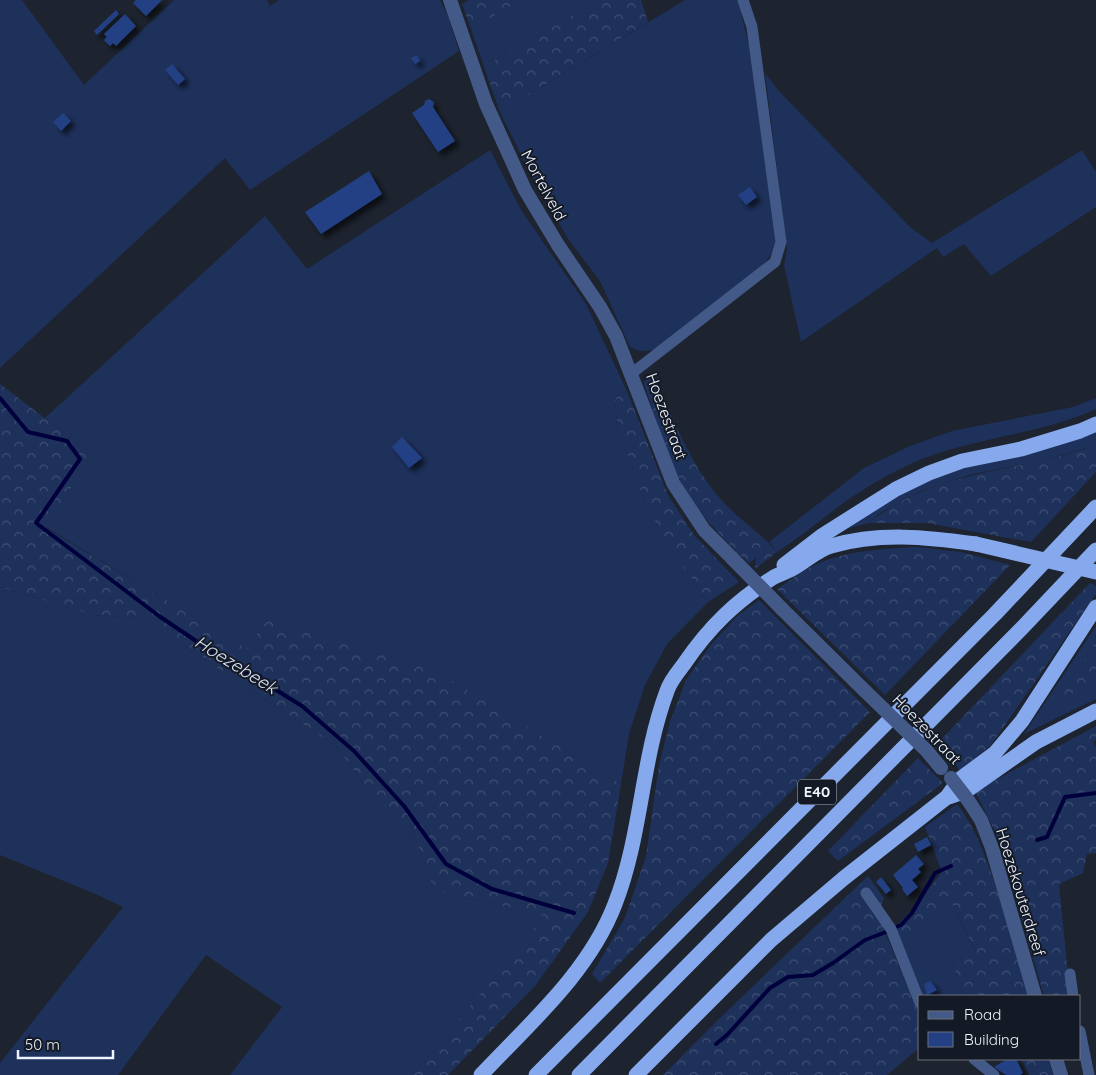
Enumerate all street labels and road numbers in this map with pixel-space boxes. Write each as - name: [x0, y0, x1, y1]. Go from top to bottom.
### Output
- street label: Mortelveld: [517, 146, 571, 224]
- street label: Hoezestraat: [642, 370, 692, 462]
- street label: Hoezestraat: [888, 689, 966, 769]
- road number: E40: [798, 780, 836, 804]
- street label: Hoezekouterdreef: [992, 825, 1050, 959]

